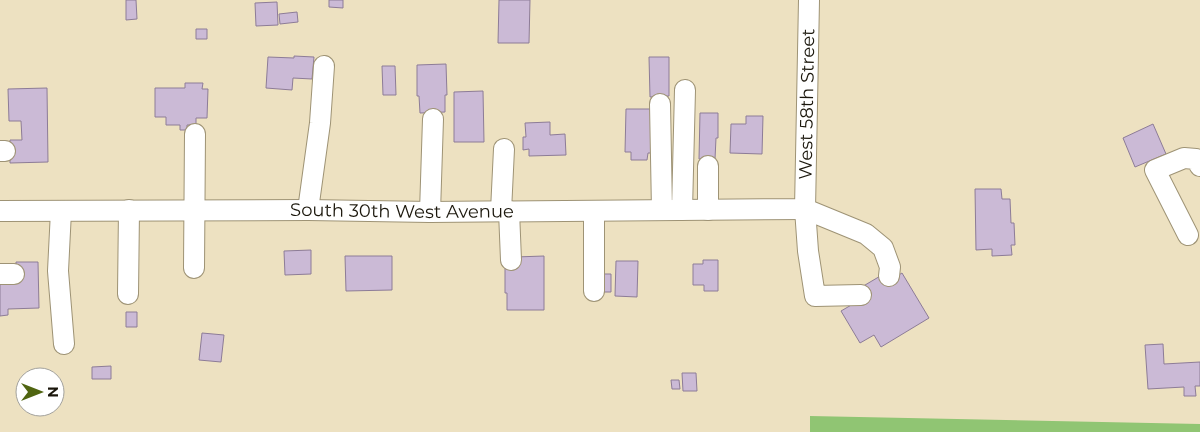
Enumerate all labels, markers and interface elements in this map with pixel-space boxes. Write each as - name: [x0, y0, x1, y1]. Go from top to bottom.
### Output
- street label: West 58th Street: [795, 28, 819, 180]
- street label: South 30th West Avenue: [290, 199, 514, 223]
- north arrow: [15, 367, 65, 417]
- text: N: [44, 386, 62, 398]

